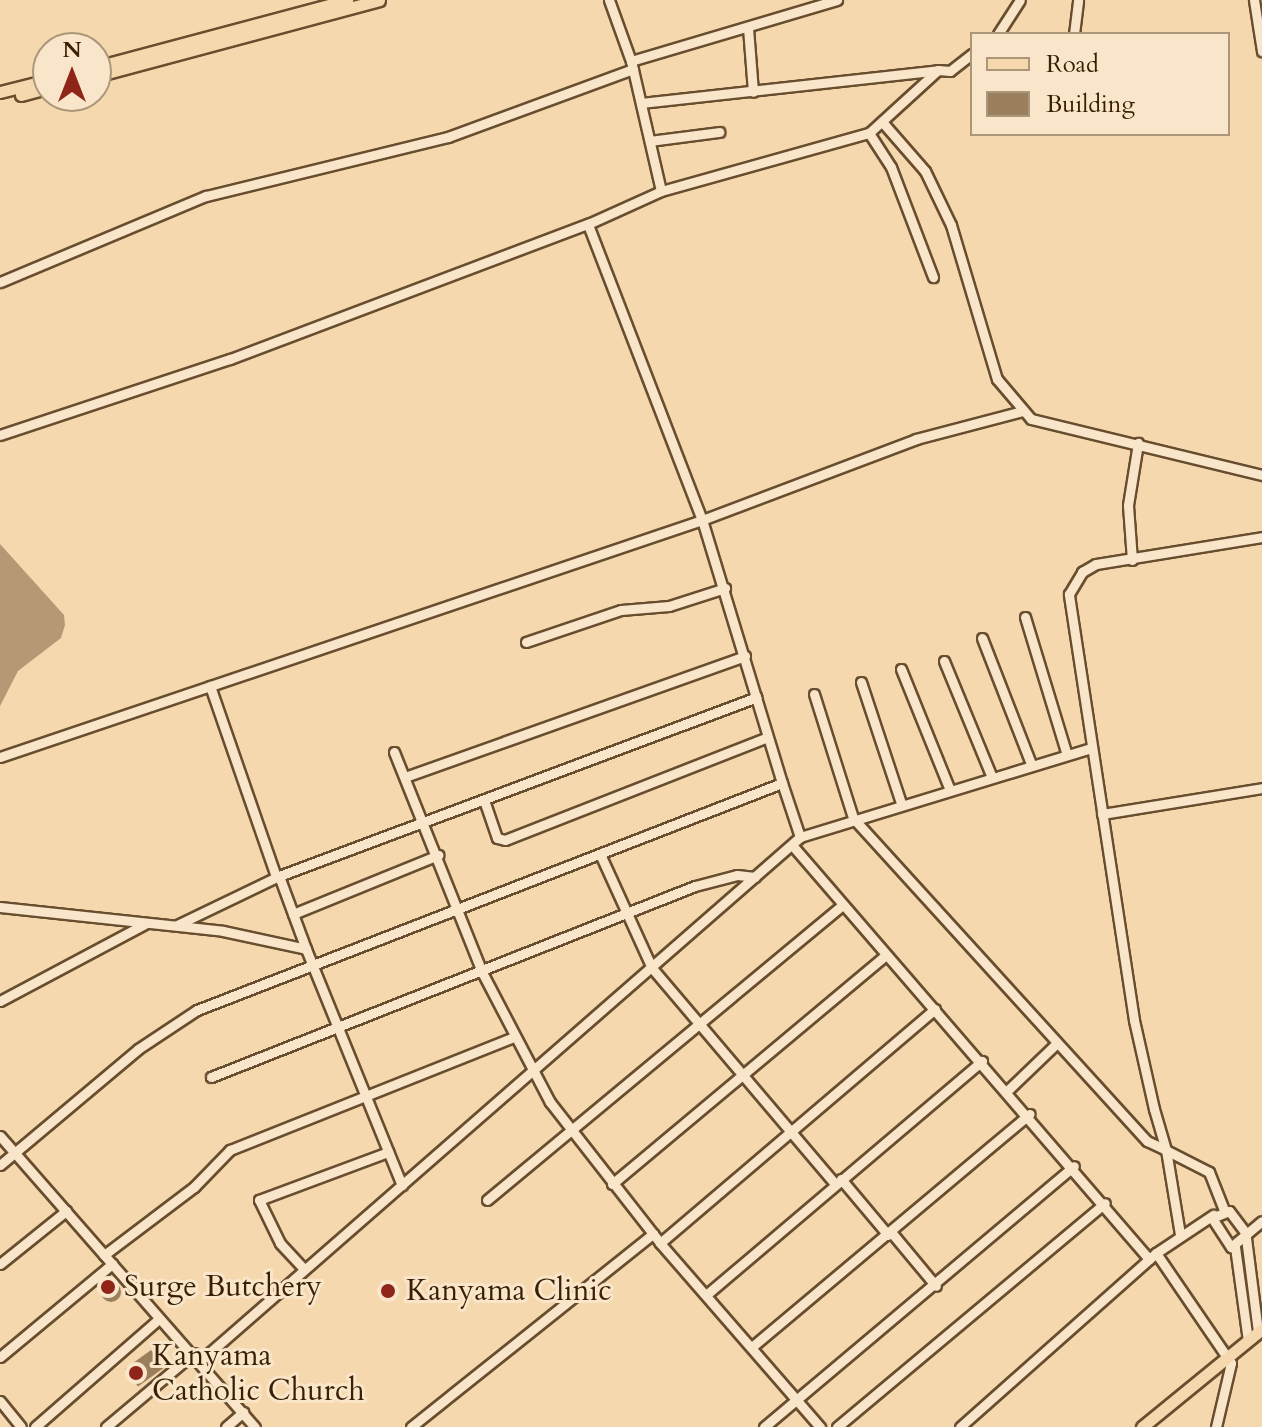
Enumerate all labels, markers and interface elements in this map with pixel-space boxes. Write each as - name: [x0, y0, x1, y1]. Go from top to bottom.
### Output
- north arrow: [32, 32, 112, 112]
- legend: [970, 32, 1230, 136]
- text: N: [62, 35, 82, 65]
- text: Road: [1046, 48, 1099, 81]
- text: Building: [1046, 88, 1135, 121]
- place label: Surge Butchery: [124, 1269, 322, 1305]
- place label: Kanyama Clinic: [406, 1273, 612, 1309]
- marker: Surge Butchery: [99, 1278, 117, 1296]
- marker: Kanyama Clinic: [377, 1280, 399, 1302]
- place label: Kanyama Catholic Church: [152, 1338, 365, 1408]
- marker: Kanyama Catholic Church: [127, 1364, 145, 1382]

